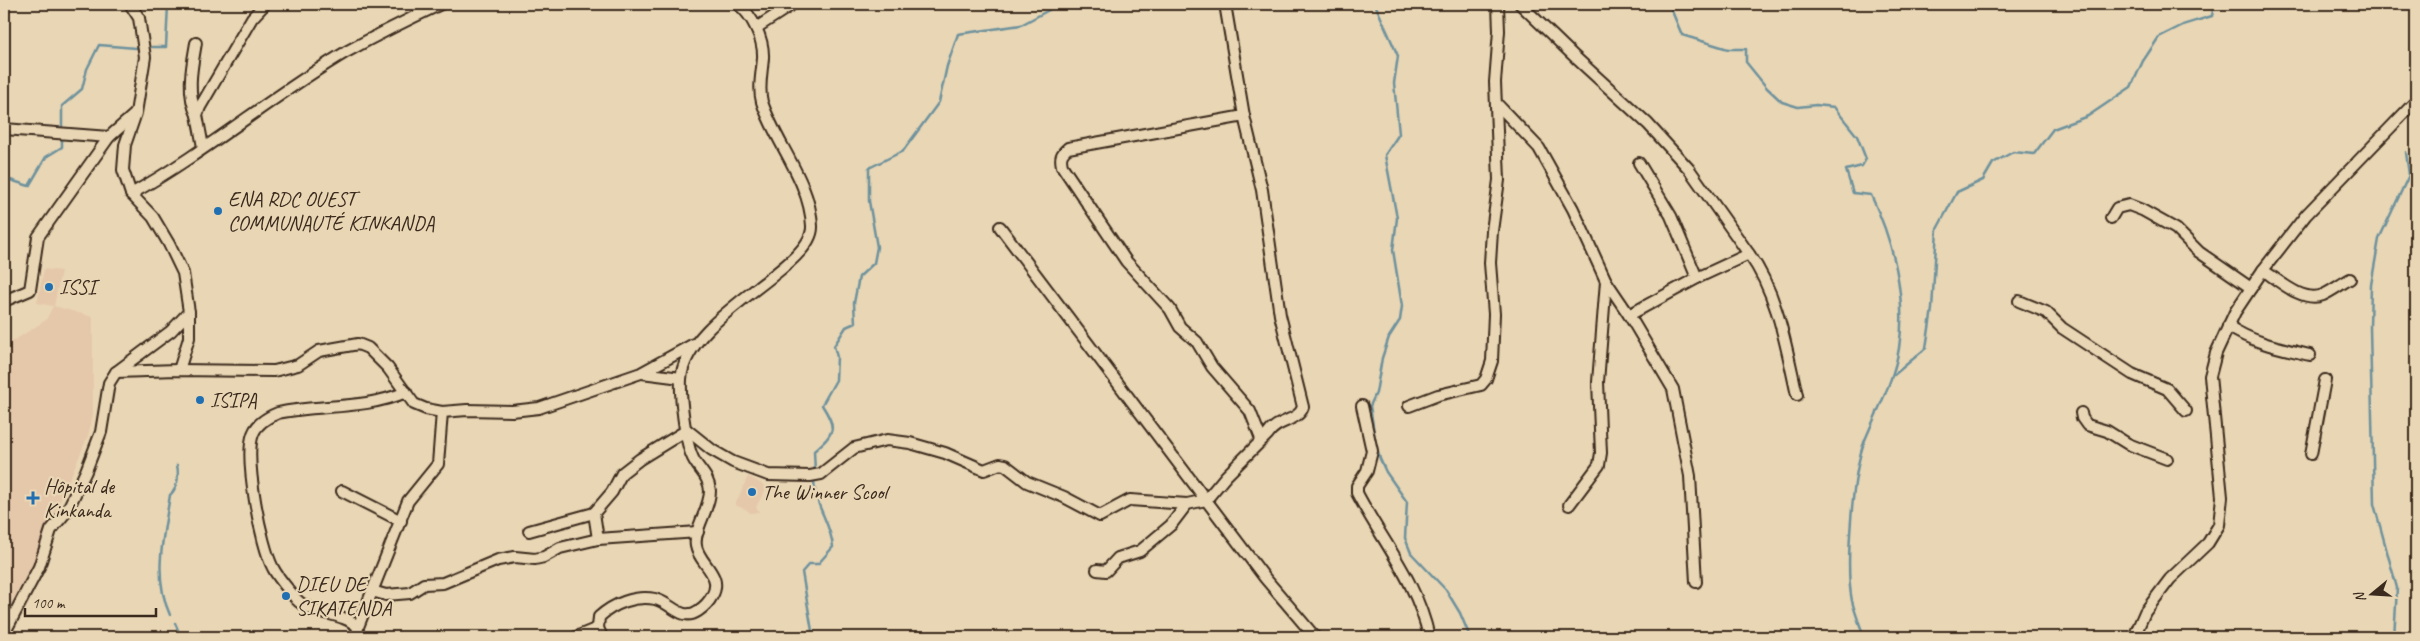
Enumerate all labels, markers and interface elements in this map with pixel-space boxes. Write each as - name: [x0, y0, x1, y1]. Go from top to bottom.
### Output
- place label: ENA RDC OUEST COMMUNAUTÉ KINKANDA: [228, 186, 435, 236]
- marker: ENA RDC OUEST COMMUNAUTÉ KINKANDA: [212, 205, 224, 217]
- place label: ISSI: [59, 274, 101, 300]
- marker: ISSI: [43, 281, 55, 293]
- place label: ISIPA: [210, 387, 257, 413]
- marker: ISIPA: [194, 394, 206, 406]
- place label: Hôpital de Kinkanda: [44, 473, 115, 523]
- place label: The Winner Scool: [762, 479, 891, 505]
- marker: The Winner Scool: [746, 486, 758, 498]
- marker: Hôpital de Kinkanda: [26, 491, 40, 505]
- north arrow: [2348, 568, 2398, 618]
- place label: DIEU DE SIKATENDA: [296, 571, 393, 621]
- scale bar: [25, 586, 156, 618]
- text: N: [2350, 589, 2370, 605]
- marker: DIEU DE SIKATENDA: [280, 590, 292, 602]
- text: 100 m: [32, 594, 66, 613]

